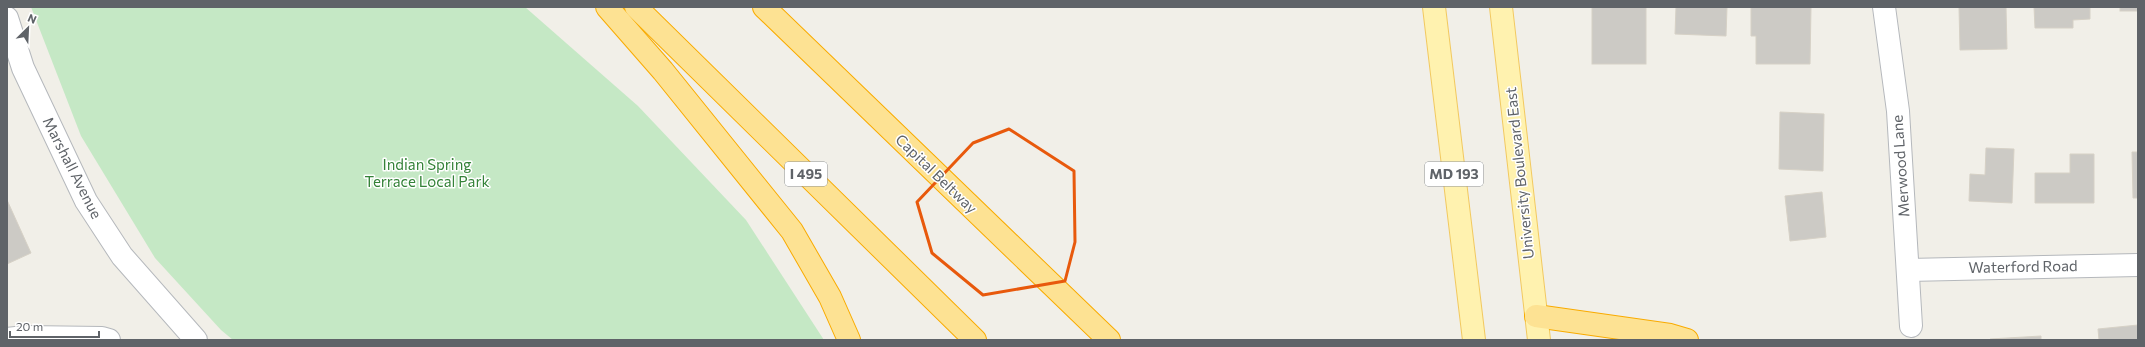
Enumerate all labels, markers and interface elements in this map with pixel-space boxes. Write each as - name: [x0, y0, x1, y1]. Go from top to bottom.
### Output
- north arrow: [8, 8, 48, 48]
- text: N: [26, 11, 39, 26]
- street label: University Boulevard East: [1501, 86, 1537, 260]
- street label: Marshall Avenue: [40, 114, 106, 221]
- street label: Merwood Lane: [1887, 114, 1913, 218]
- street label: Capital Beltway: [892, 130, 981, 217]
- park label: Indian Spring Terrace Local Park: [364, 155, 490, 190]
- road number: I 495: [785, 162, 827, 186]
- road number: MD 193: [1425, 162, 1483, 186]
- street label: Waterford Road: [1968, 256, 2078, 276]
- scale bar: [10, 313, 99, 339]
- text: 20 m: [16, 319, 43, 333]

